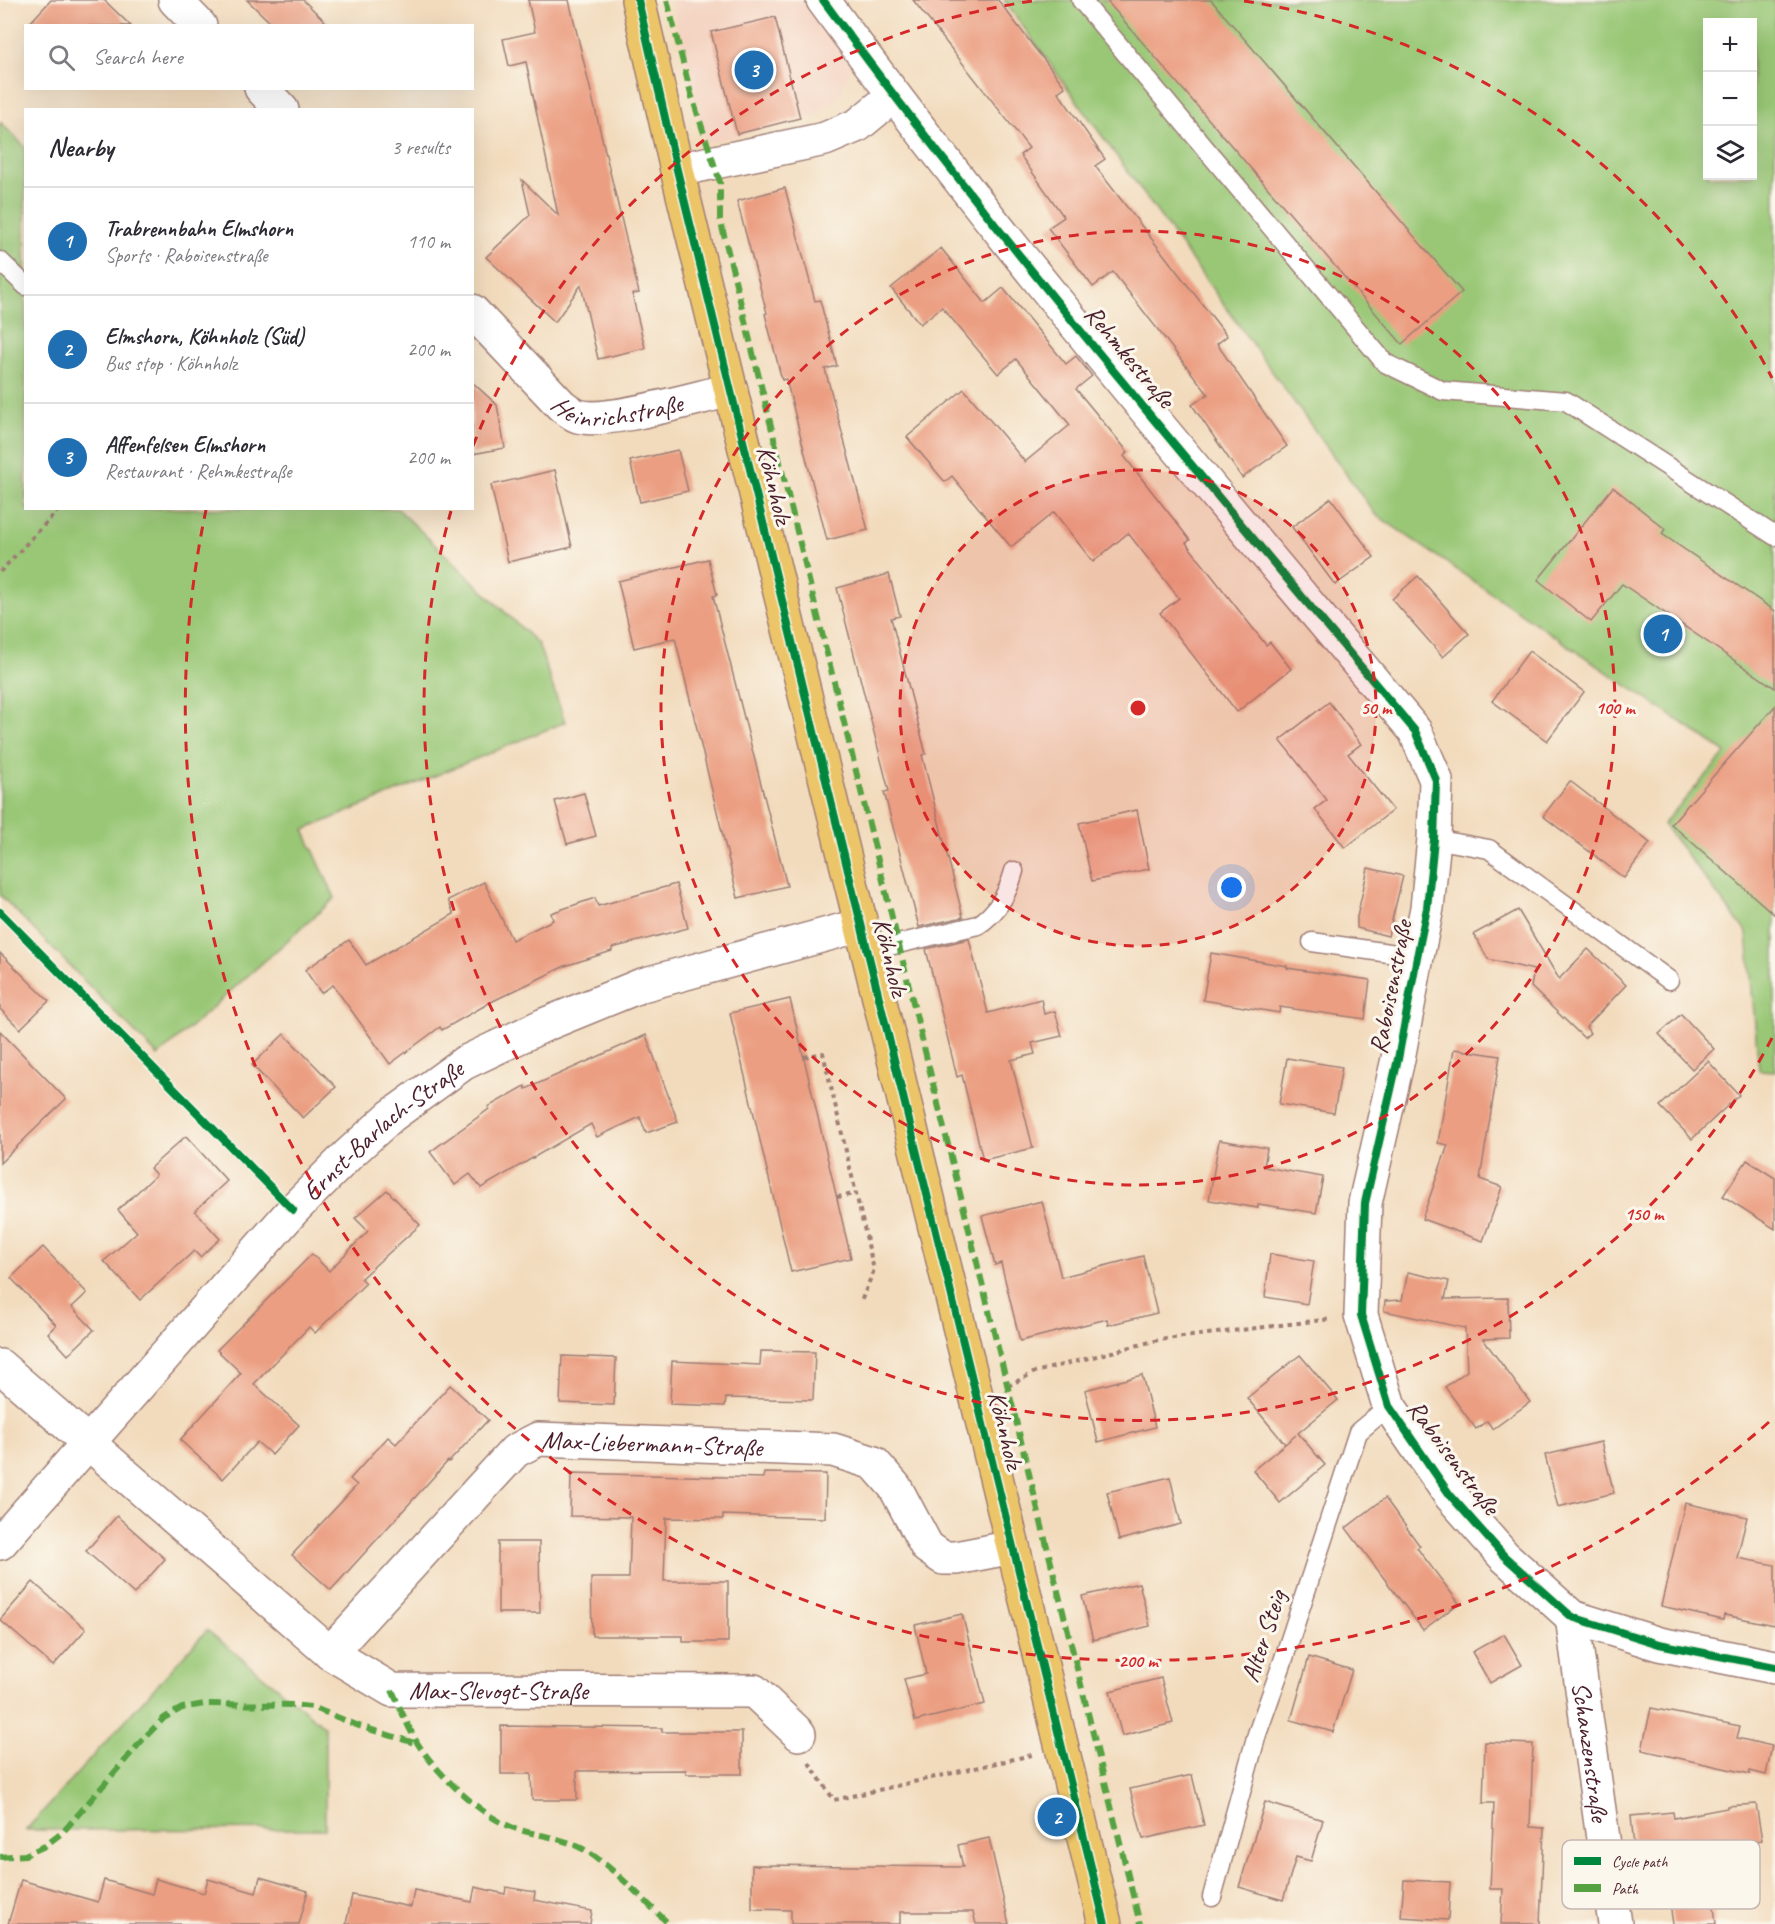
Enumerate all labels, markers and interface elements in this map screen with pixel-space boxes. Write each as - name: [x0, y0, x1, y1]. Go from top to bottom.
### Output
- map controls: [1703, 18, 1757, 180]
- button: +: [1703, 18, 1757, 72]
- search box: [24, 24, 474, 90]
- icon: search: [45, 41, 78, 74]
- text: Search here: [93, 43, 183, 71]
- pin: 3: [734, 48, 774, 92]
- button: −: [1703, 72, 1757, 126]
- button: layers: [1703, 126, 1757, 180]
- text: Nearby: [48, 131, 113, 164]
- text: 3 results: [391, 135, 450, 160]
- text: Trabrennbahn Elmshorn: [105, 215, 293, 243]
- text: 1: [63, 229, 72, 254]
- text: 110 m: [407, 229, 450, 254]
- text: Sports · Raboisenstraße: [105, 243, 268, 268]
- street label: Rehmkestraße: [1077, 298, 1184, 417]
- text: Elmshorn, Köhnholz (Süd): [105, 323, 304, 351]
- text: 2: [63, 337, 72, 362]
- text: 200 m: [407, 337, 450, 362]
- text: Bus stop · Köhnholz: [105, 351, 237, 376]
- street label: Heinrichstraße: [544, 386, 688, 435]
- text: Affenfelsen Elmshorn: [105, 431, 265, 459]
- street label: Köhnholz: [749, 443, 801, 530]
- text: 3: [63, 445, 72, 470]
- text: 200 m: [407, 445, 450, 470]
- text: Restaurant · Rehmkestraße: [105, 459, 292, 484]
- pin: 1: [1644, 612, 1682, 656]
- text: 50 m: [1361, 697, 1393, 719]
- text: 100 m: [1596, 697, 1636, 719]
- centre of rings: [1128, 698, 1148, 718]
- your location: [1217, 873, 1246, 902]
- street label: Köhnholz: [865, 915, 917, 1002]
- street label: Raboisenstraße: [1361, 915, 1420, 1057]
- street label: Ernst-Barlach-Straße: [296, 1051, 472, 1208]
- text: 150 m: [1625, 1203, 1665, 1225]
- street label: Köhnholz: [980, 1388, 1032, 1475]
- street label: Raboisenstraße: [1400, 1393, 1509, 1523]
- street label: Max-Liebermann-Straße: [541, 1423, 765, 1464]
- street label: Alter Steig: [1233, 1584, 1294, 1686]
- text: 200 m: [1119, 1650, 1159, 1672]
- street label: Max-Slevogt-Straße: [409, 1674, 591, 1708]
- street label: Schanzenstraße: [1564, 1680, 1617, 1826]
- pin: 2: [1038, 1794, 1076, 1840]
- legend: [1562, 1840, 1760, 1909]
- text: Cycle path: [1612, 1852, 1668, 1872]
- text: Path: [1612, 1879, 1639, 1899]

